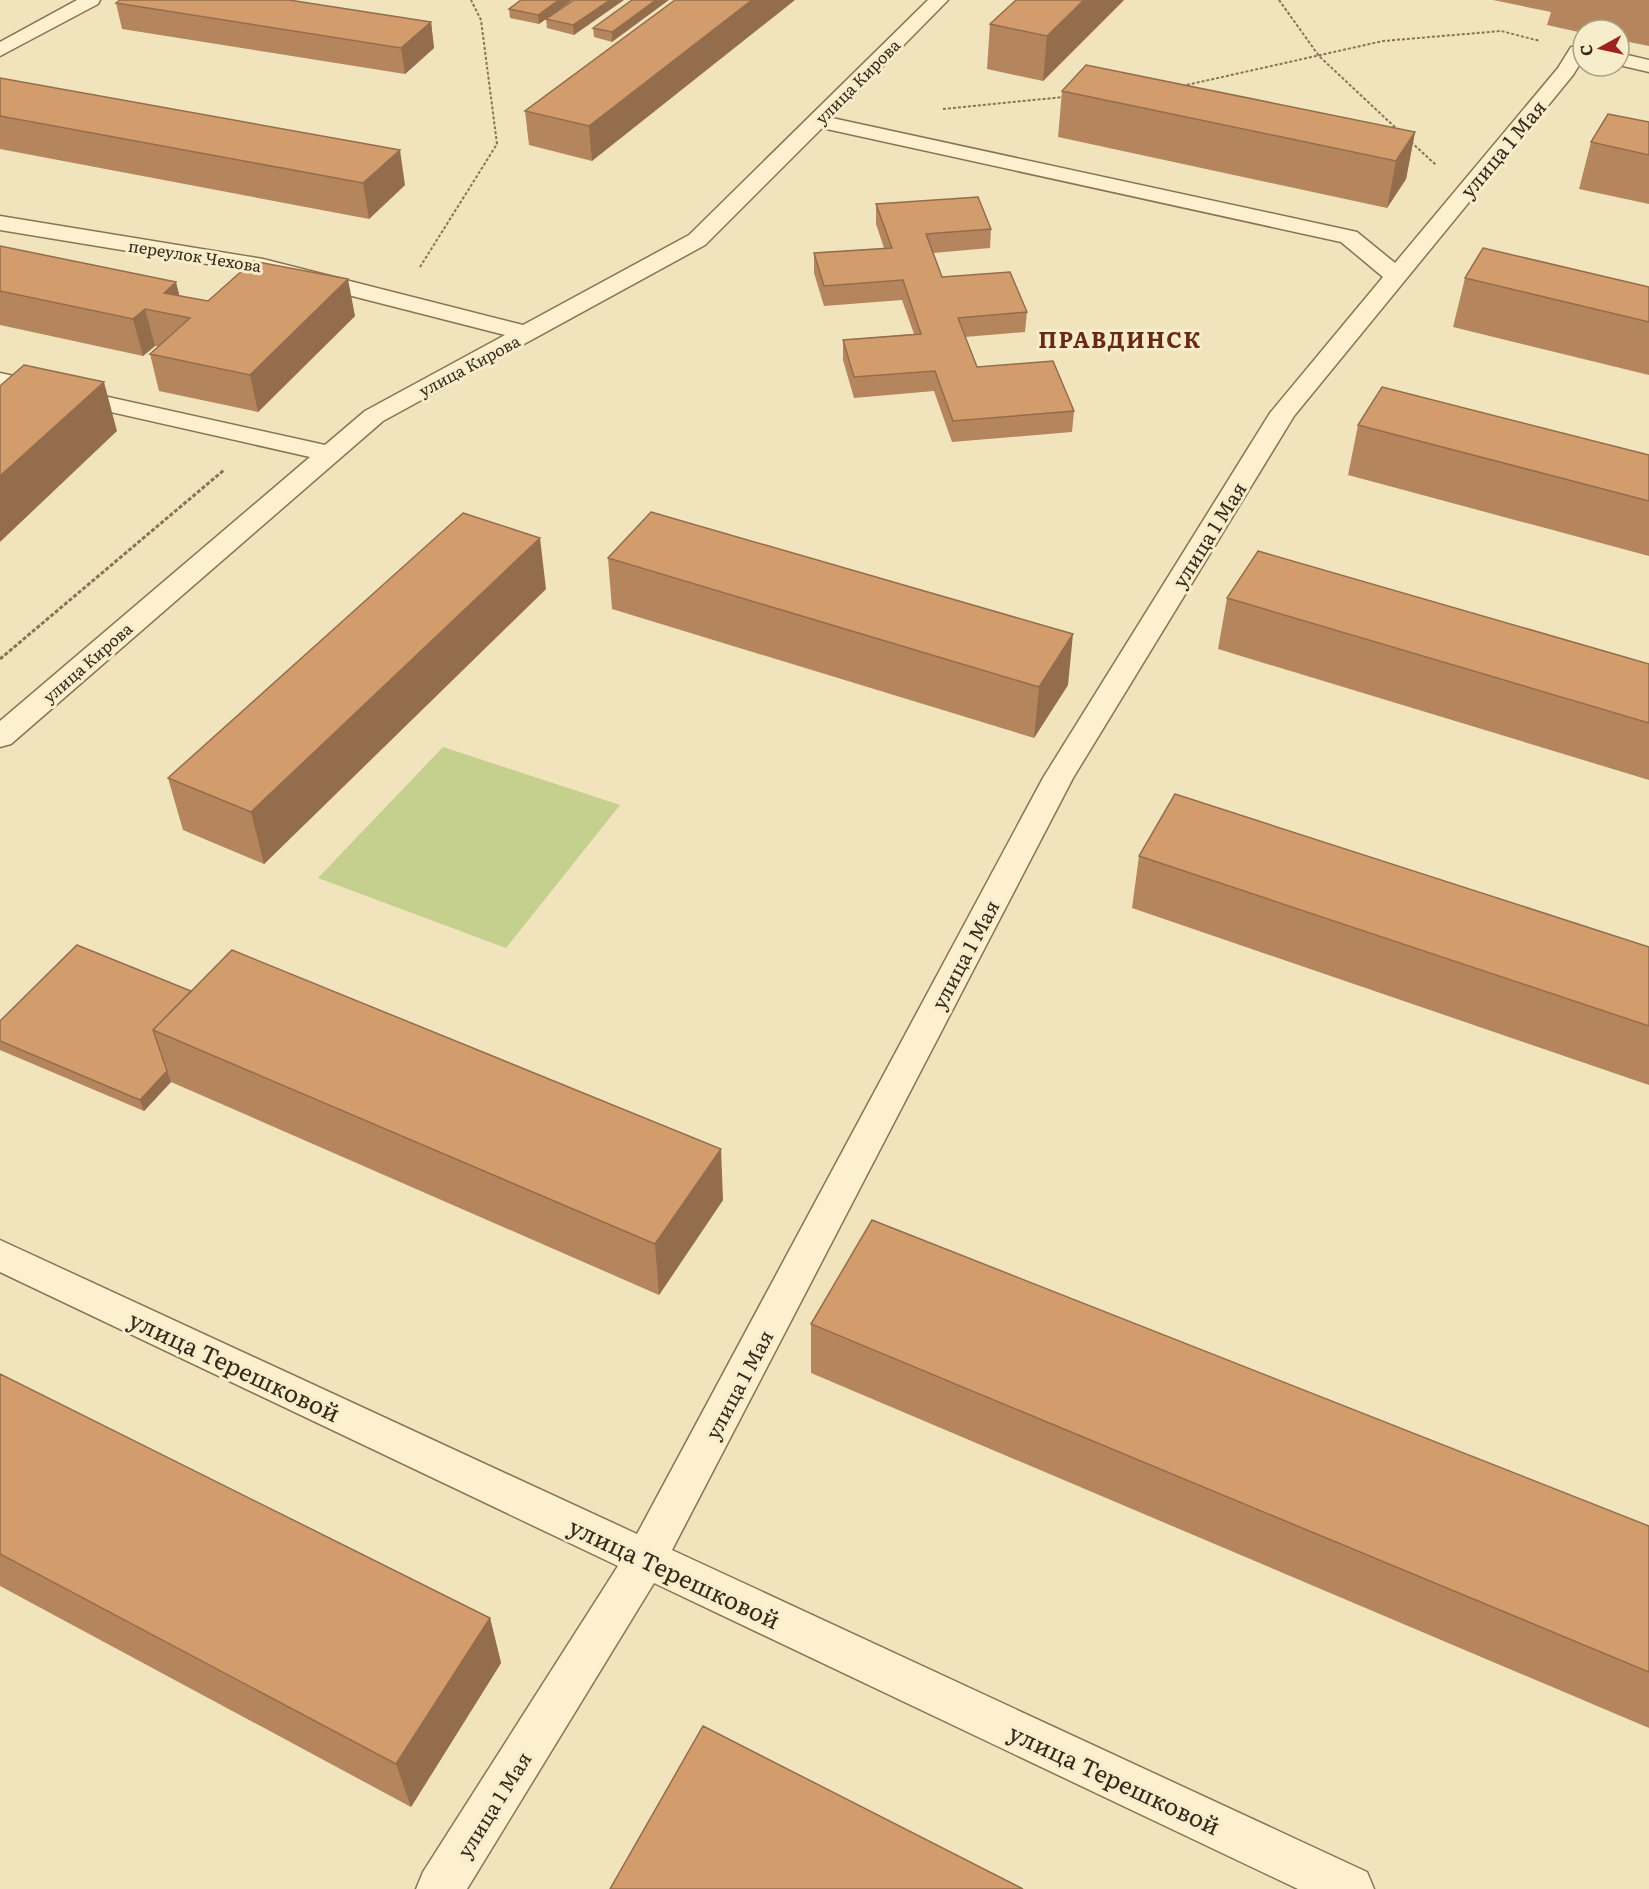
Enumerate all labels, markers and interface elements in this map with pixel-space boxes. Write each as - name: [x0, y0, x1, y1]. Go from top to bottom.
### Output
- north arrow: [1571, 18, 1631, 78]
- street label: улица Кирова: [809, 33, 905, 129]
- text: С: [1572, 43, 1598, 58]
- street label: улица 1 Мая: [1452, 92, 1552, 204]
- street label: переулок Чехова: [127, 233, 264, 277]
- district label: ПРАВДИНСК: [1038, 322, 1202, 355]
- street label: улица Кирова: [414, 328, 524, 402]
- street label: улица 1 Мая: [1163, 475, 1253, 593]
- street label: улица Кирова: [37, 616, 137, 708]
- street label: улица 1 Мая: [923, 894, 1005, 1014]
- street label: улица Терешковой: [124, 1301, 346, 1429]
- street label: улица 1 Мая: [697, 1324, 779, 1444]
- street label: улица Терешковой: [564, 1508, 786, 1636]
- street label: улица Терешковой: [1004, 1714, 1226, 1842]
- street label: улица 1 Мая: [448, 1745, 538, 1863]

